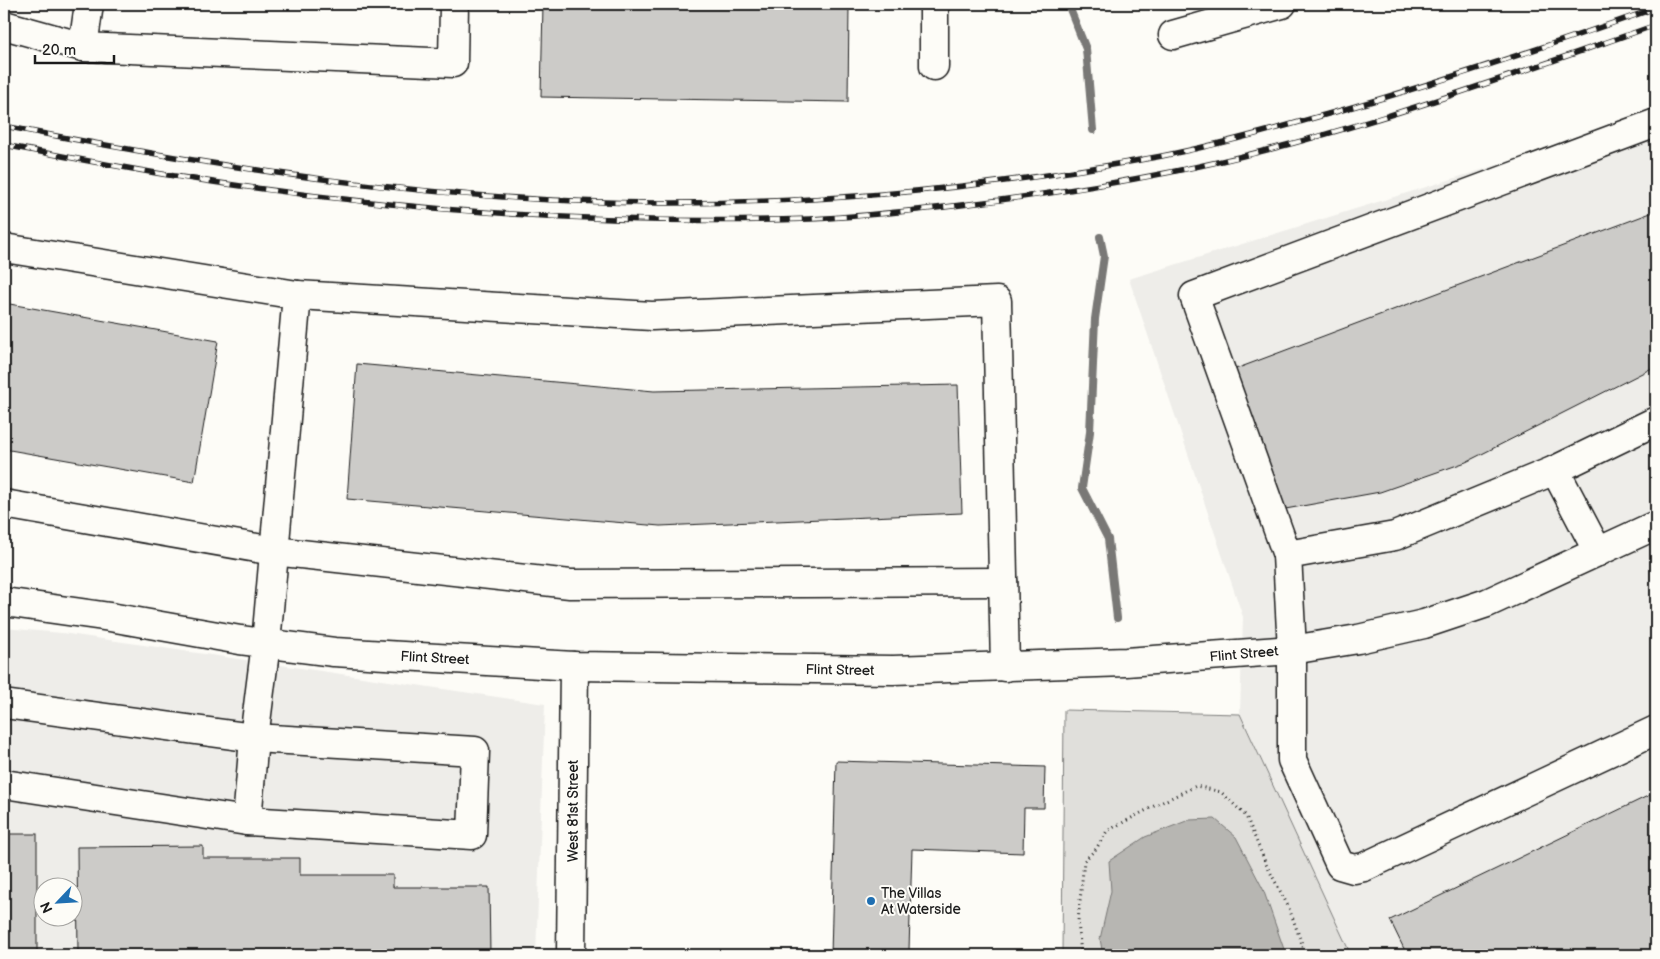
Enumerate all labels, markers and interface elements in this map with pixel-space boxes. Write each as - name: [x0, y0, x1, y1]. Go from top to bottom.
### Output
- scale bar: [35, 32, 114, 64]
- text: 20 m: [42, 41, 76, 60]
- street label: Flint Street: [1209, 642, 1280, 665]
- street label: Flint Street: [400, 648, 471, 668]
- street label: Flint Street: [805, 661, 875, 679]
- street label: West 81st Street: [565, 759, 582, 862]
- north arrow: [32, 876, 82, 926]
- place label: The Villas At Waterside: [881, 885, 961, 918]
- marker: The Villas At Waterside: [865, 895, 877, 907]
- text: N: [37, 899, 57, 916]

